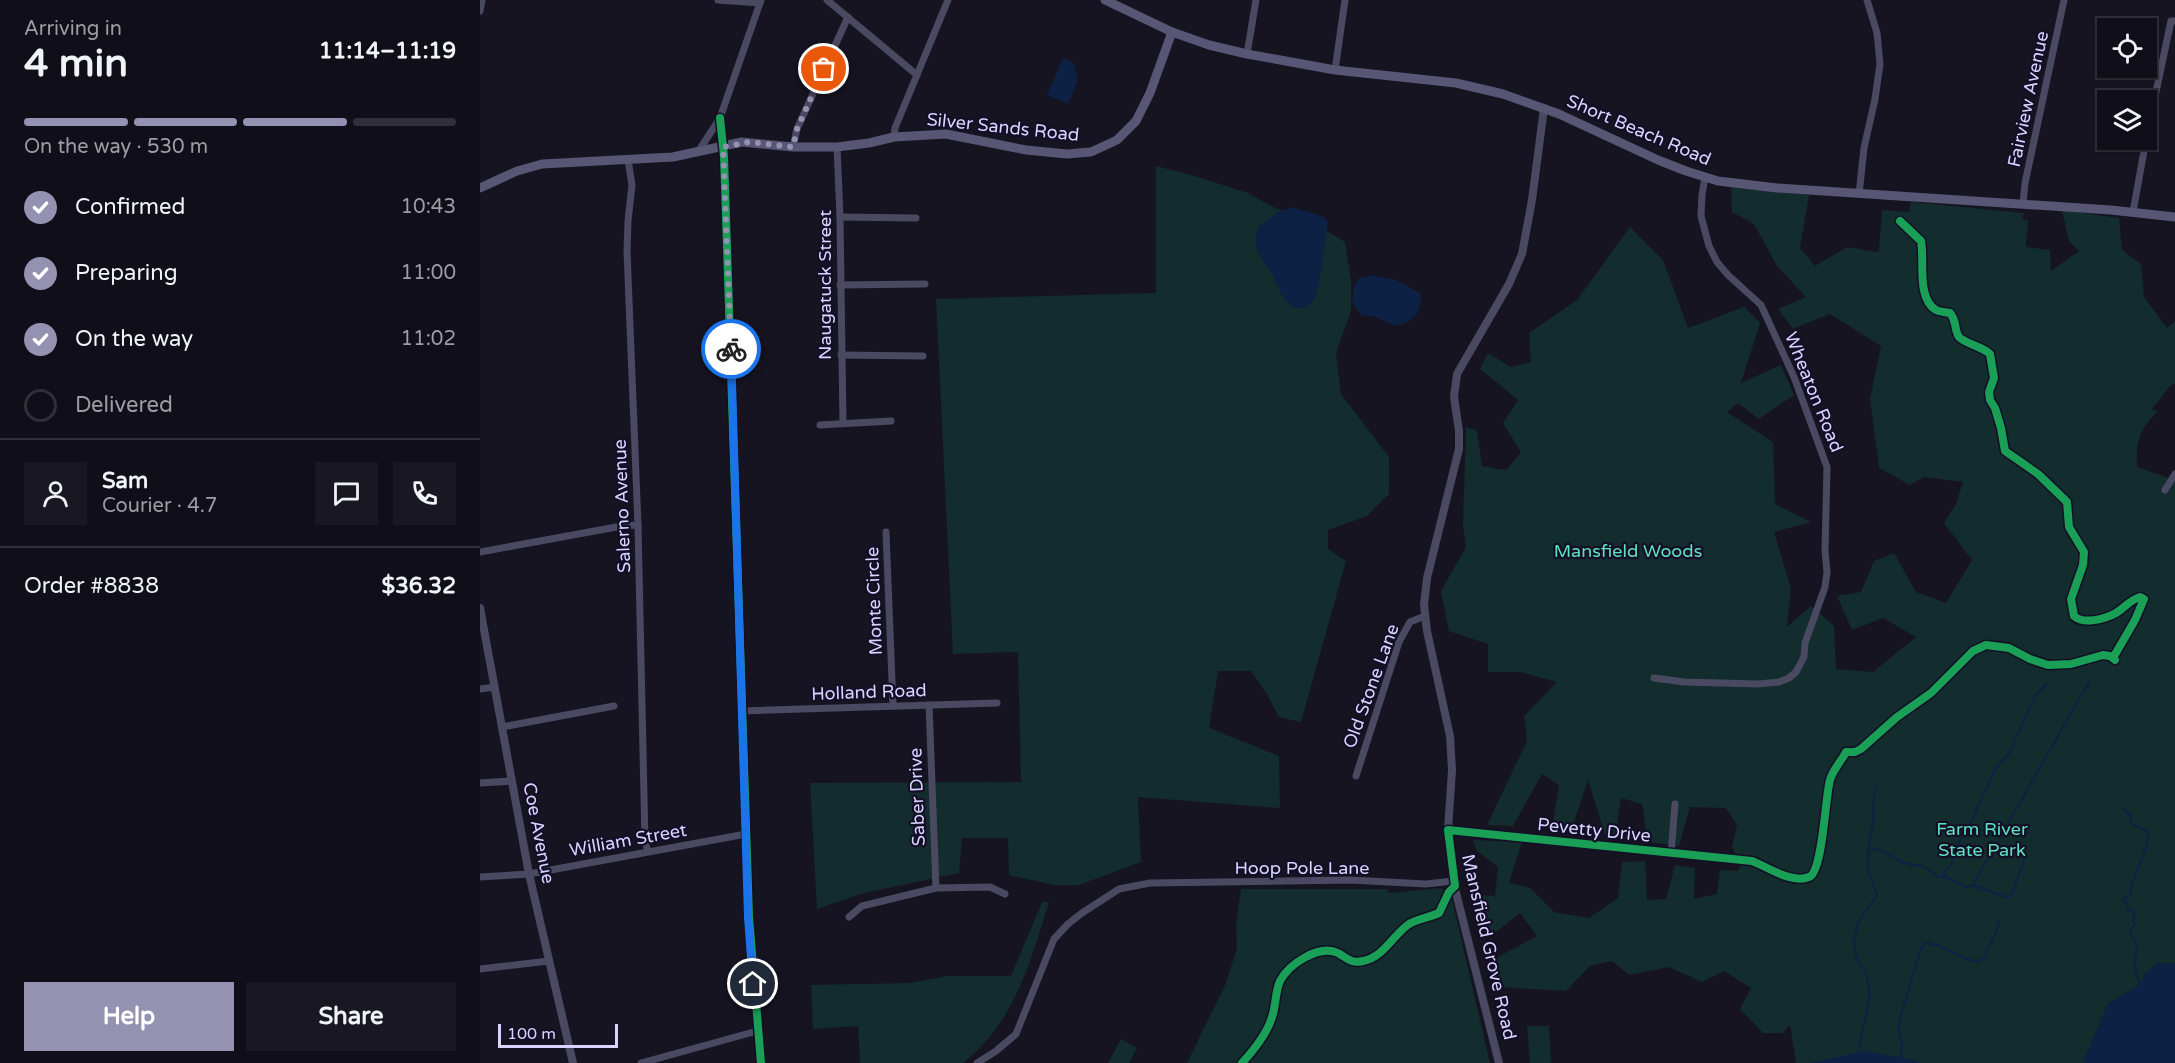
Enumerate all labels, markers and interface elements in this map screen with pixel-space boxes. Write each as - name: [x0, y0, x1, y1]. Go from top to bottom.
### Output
- text: Arriving in: [24, 17, 122, 41]
- map controls: [2097, 18, 2157, 150]
- button: locate: [2097, 18, 2157, 78]
- street label: Fairview Avenue: [2003, 29, 2053, 169]
- text: 11:14–11:19: [319, 38, 456, 64]
- text: 4 min: [24, 40, 128, 87]
- pin: [798, 43, 849, 94]
- icon: bag: [807, 52, 840, 85]
- street label: Short Beach Road: [1564, 90, 1714, 170]
- button: layers: [2097, 90, 2157, 150]
- street label: Silver Sands Road: [926, 108, 1080, 146]
- text: On the way · 530 m: [24, 135, 208, 159]
- icon: check: [24, 191, 57, 224]
- text: Confirmed: [75, 194, 185, 220]
- text: 10:43: [401, 195, 456, 219]
- street label: Naugatuck Street: [814, 210, 836, 360]
- icon: check: [24, 257, 57, 290]
- text: Preparing: [75, 260, 178, 286]
- text: 11:00: [401, 261, 456, 285]
- courier: [701, 319, 761, 379]
- icon: check: [24, 323, 57, 356]
- text: On the way: [75, 326, 193, 352]
- text: 11:02: [401, 327, 456, 351]
- street label: Wheaton Road: [1780, 329, 1848, 455]
- icon: bike: [715, 333, 748, 366]
- text: Delivered: [75, 392, 173, 418]
- street label: Salerno Avenue: [609, 439, 635, 573]
- button: person: [24, 462, 87, 525]
- button: chat: [315, 462, 378, 525]
- button: phone: [393, 462, 456, 525]
- text: Sam: [102, 468, 148, 494]
- text: Courier · 4.7: [102, 494, 217, 518]
- park label: Mansfield Woods: [1554, 540, 1702, 562]
- street label: Monte Circle: [861, 546, 887, 656]
- text: Order #8838: [24, 573, 159, 599]
- text: $36.32: [381, 573, 456, 599]
- street label: Old Stone Lane: [1338, 621, 1404, 751]
- street label: Holland Road: [811, 679, 927, 705]
- street label: Saber Drive: [904, 747, 930, 847]
- street label: Coe Avenue: [518, 781, 560, 885]
- street label: Pevetty Drive: [1536, 813, 1652, 847]
- park label: Farm River State Park: [1936, 818, 2028, 861]
- street label: William Street: [568, 819, 688, 861]
- street label: Mansfield Grove Road: [1457, 852, 1521, 1042]
- street label: Hoop Pole Lane: [1234, 857, 1370, 879]
- pin: [727, 958, 778, 1009]
- icon: home: [736, 967, 769, 1000]
- button: Help: [24, 982, 234, 1051]
- button: Share: [246, 982, 456, 1051]
- scale bar: [498, 1021, 618, 1048]
- text: 100 m: [507, 1024, 556, 1044]

